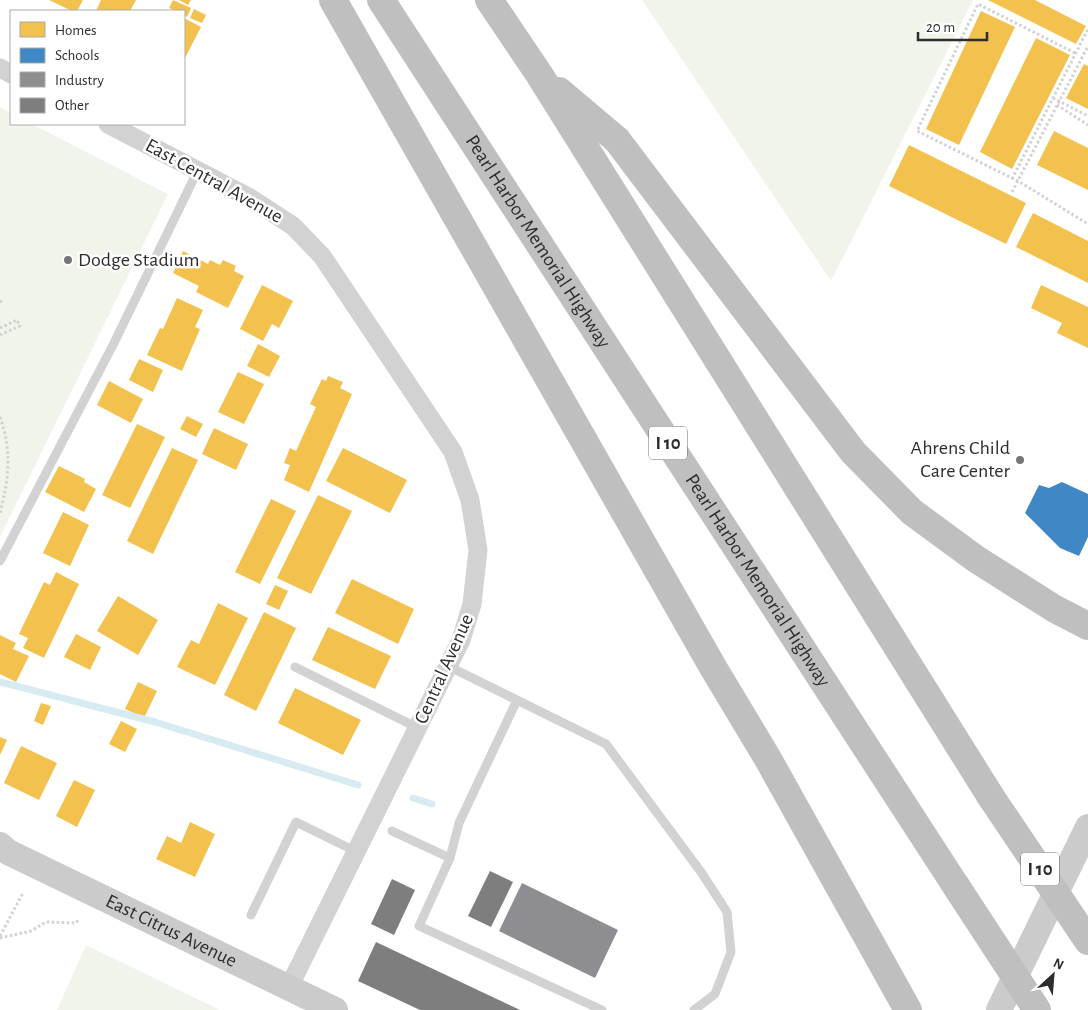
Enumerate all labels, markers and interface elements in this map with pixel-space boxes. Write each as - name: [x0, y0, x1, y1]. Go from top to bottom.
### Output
- legend: [10, 10, 185, 125]
- scale bar: [918, 10, 987, 42]
- text: 20 m: [926, 20, 955, 35]
- text: Homes: [55, 23, 97, 38]
- text: Schools: [55, 48, 99, 63]
- text: Industry: [55, 73, 104, 88]
- text: Other: [55, 98, 89, 113]
- street label: Pearl Harbor Memorial Highway: [462, 132, 614, 352]
- street label: East Central Avenue: [142, 135, 286, 227]
- place label: Dodge Stadium: [78, 250, 200, 270]
- marker: Dodge Stadium: [62, 254, 74, 266]
- road number: I 10: [649, 426, 687, 459]
- place label: Ahrens Child Care Center: [911, 438, 1011, 481]
- marker: Ahrens Child Care Center: [1014, 454, 1026, 466]
- street label: Pearl Harbor Memorial Highway: [682, 471, 834, 691]
- street label: Central Avenue: [411, 611, 477, 727]
- road number: I 10: [1021, 852, 1059, 886]
- street label: East Citrus Avenue: [103, 891, 240, 971]
- north arrow: [1028, 950, 1078, 1000]
- text: N: [1051, 956, 1066, 973]

